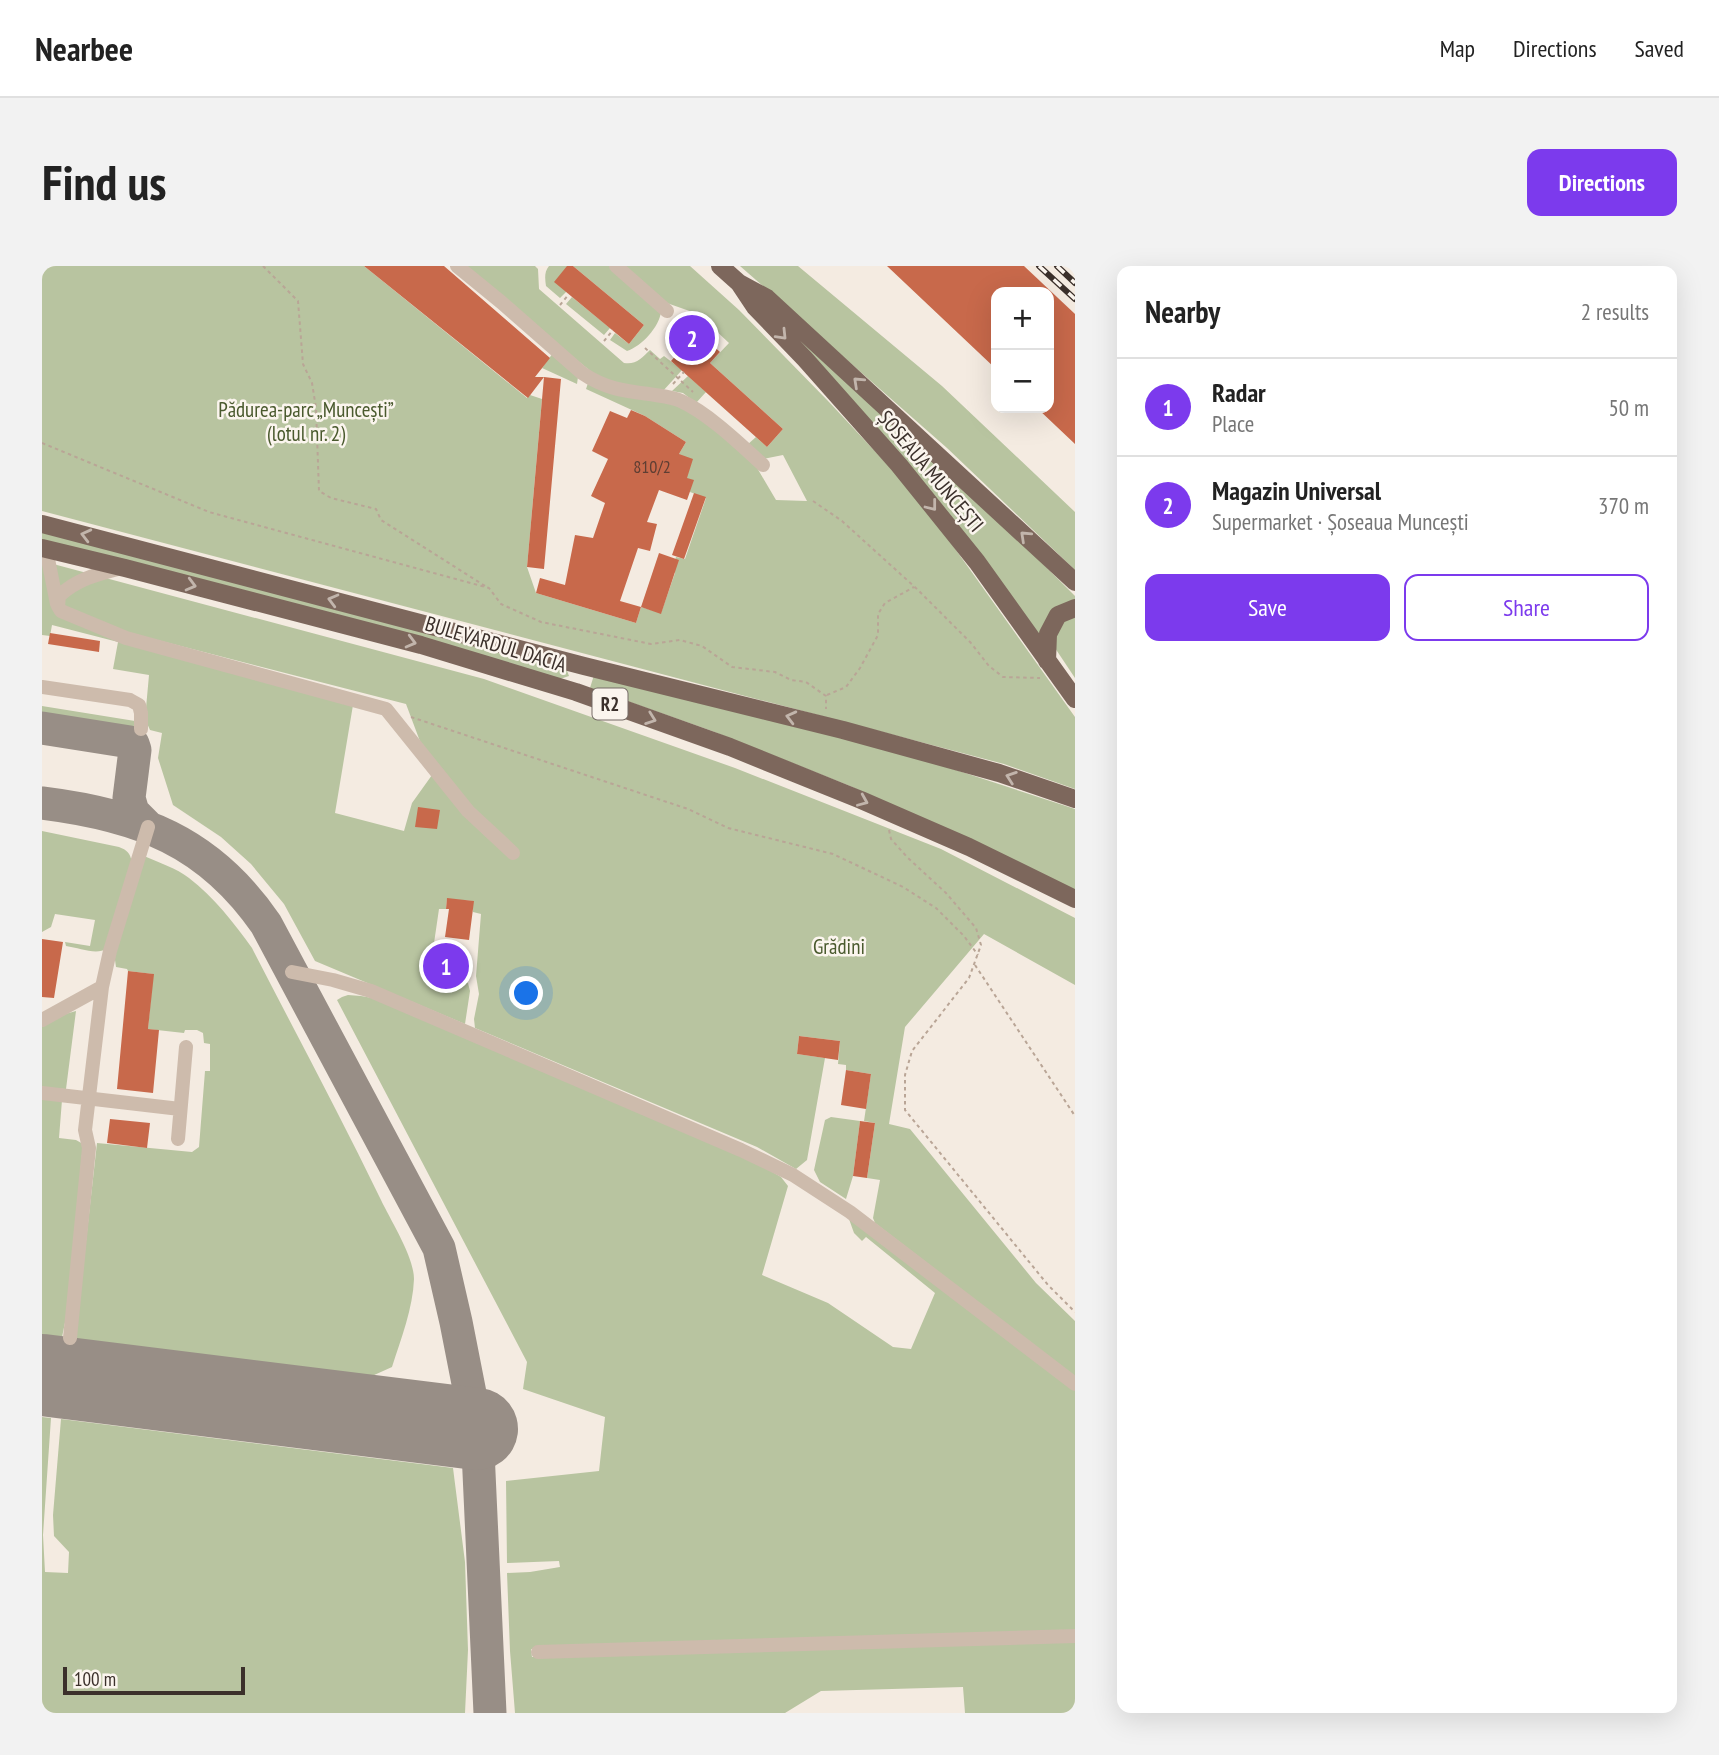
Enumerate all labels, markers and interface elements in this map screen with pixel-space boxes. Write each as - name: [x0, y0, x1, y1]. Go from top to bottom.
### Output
- text: Nearbee: [35, 27, 133, 70]
- text: Map: [1440, 33, 1475, 64]
- text: Directions: [1513, 33, 1597, 64]
- text: Saved: [1635, 33, 1684, 64]
- button: Directions: [1527, 149, 1677, 216]
- text: Find us: [42, 150, 166, 214]
- map controls: [991, 287, 1054, 413]
- button: +: [991, 287, 1054, 350]
- text: Nearby: [1145, 292, 1220, 331]
- text: 2 results: [1581, 297, 1649, 326]
- pin: 2: [669, 312, 715, 364]
- one-way arrow: [774, 327, 787, 340]
- button: −: [991, 350, 1054, 413]
- text: Radar: [1212, 376, 1266, 409]
- one-way arrow: [853, 378, 866, 390]
- text: 1: [1163, 393, 1174, 422]
- text: 50 m: [1608, 393, 1649, 422]
- park label: Pădurea-parc „Muncești” (lotul nr. 2): [218, 396, 394, 447]
- street label: ȘOSEAUA MUNCEȘTI: [872, 405, 990, 537]
- text: Place: [1212, 409, 1254, 438]
- house number: 810/2: [633, 455, 671, 478]
- text: Magazin Universal: [1212, 474, 1381, 507]
- text: 2: [1163, 491, 1174, 520]
- text: 370 m: [1598, 491, 1649, 520]
- one-way arrow: [924, 499, 937, 511]
- text: Supermarket · Șoseaua Muncești: [1212, 507, 1469, 536]
- one-way arrow: [80, 529, 92, 543]
- one-way arrow: [1020, 532, 1033, 545]
- button: Save: [1145, 574, 1390, 641]
- button: Share: [1404, 574, 1649, 641]
- one-way arrow: [185, 577, 197, 591]
- one-way arrow: [328, 594, 340, 608]
- street label: BULEVARDUL DACIA: [422, 610, 570, 678]
- one-way arrow: [405, 634, 417, 648]
- road number: R2: [592, 688, 628, 719]
- one-way arrow: [644, 711, 656, 725]
- one-way arrow: [785, 711, 797, 725]
- one-way arrow: [1005, 771, 1017, 785]
- one-way arrow: [856, 792, 868, 806]
- park label: Grădini: [813, 933, 865, 960]
- pin: 1: [423, 940, 469, 992]
- your location: [509, 976, 543, 1010]
- scale bar: [63, 1664, 245, 1696]
- text: 100 m: [74, 1667, 116, 1691]

